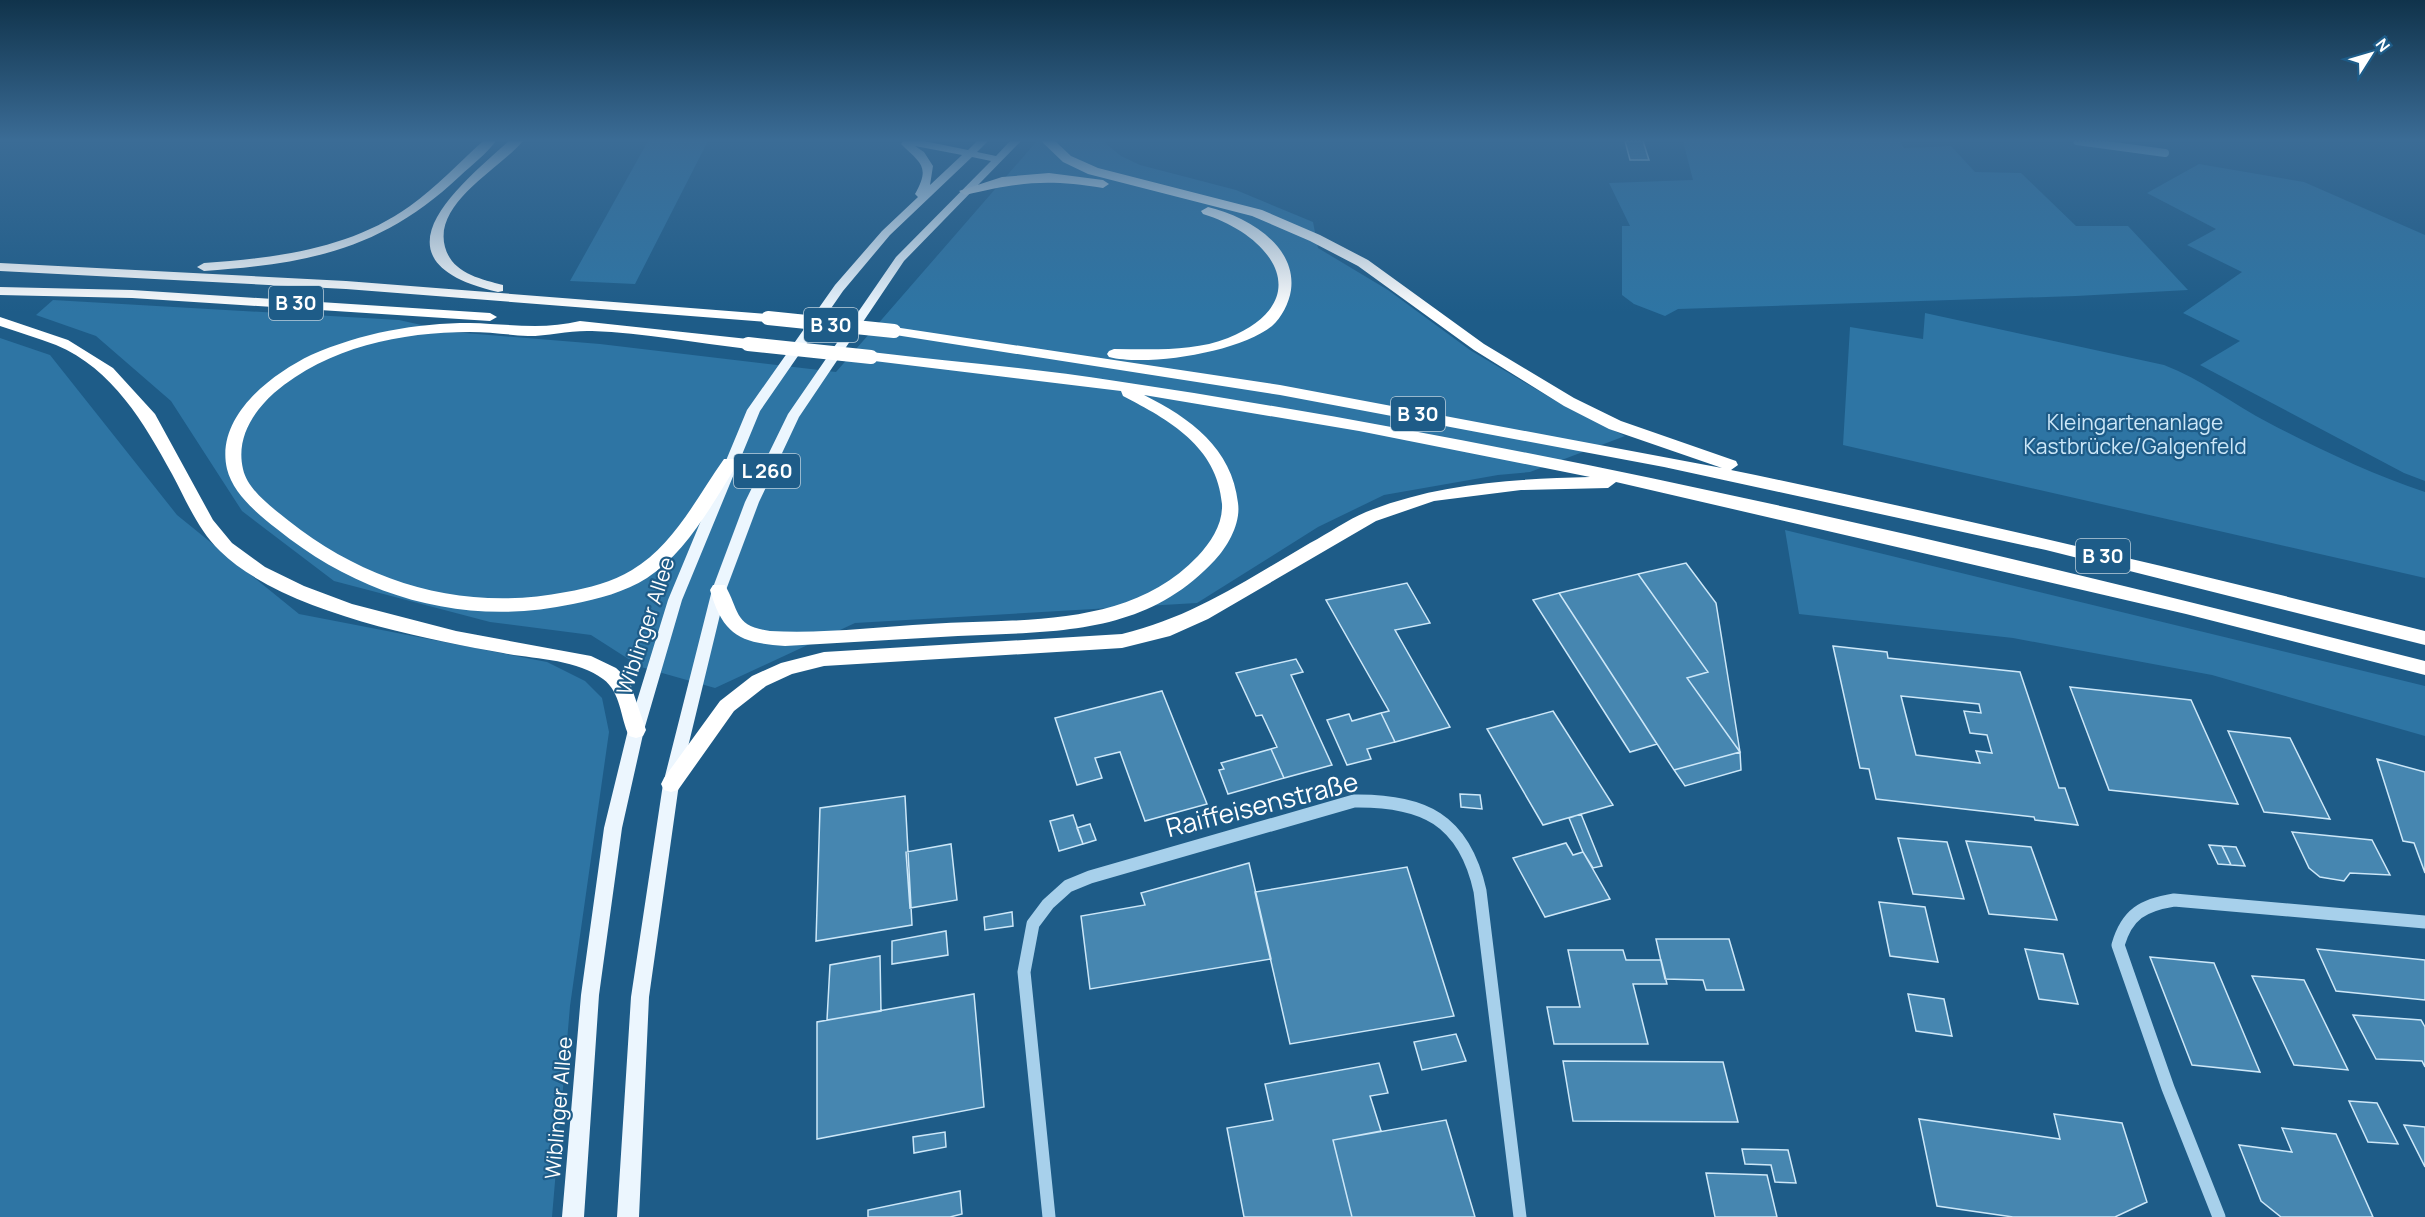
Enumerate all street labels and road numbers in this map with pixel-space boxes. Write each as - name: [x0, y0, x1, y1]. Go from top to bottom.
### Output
- road number: B 30: [269, 286, 323, 320]
- road number: B 30: [804, 308, 858, 342]
- road number: B 30: [1391, 397, 1445, 431]
- road number: L 260: [734, 454, 800, 488]
- road number: B 30: [2076, 539, 2130, 573]
- street label: Wiblinger Allee: [610, 553, 680, 698]
- street label: Raiffeisenstraße: [1162, 763, 1362, 845]
- street label: Wiblinger Allee: [538, 1035, 578, 1180]

